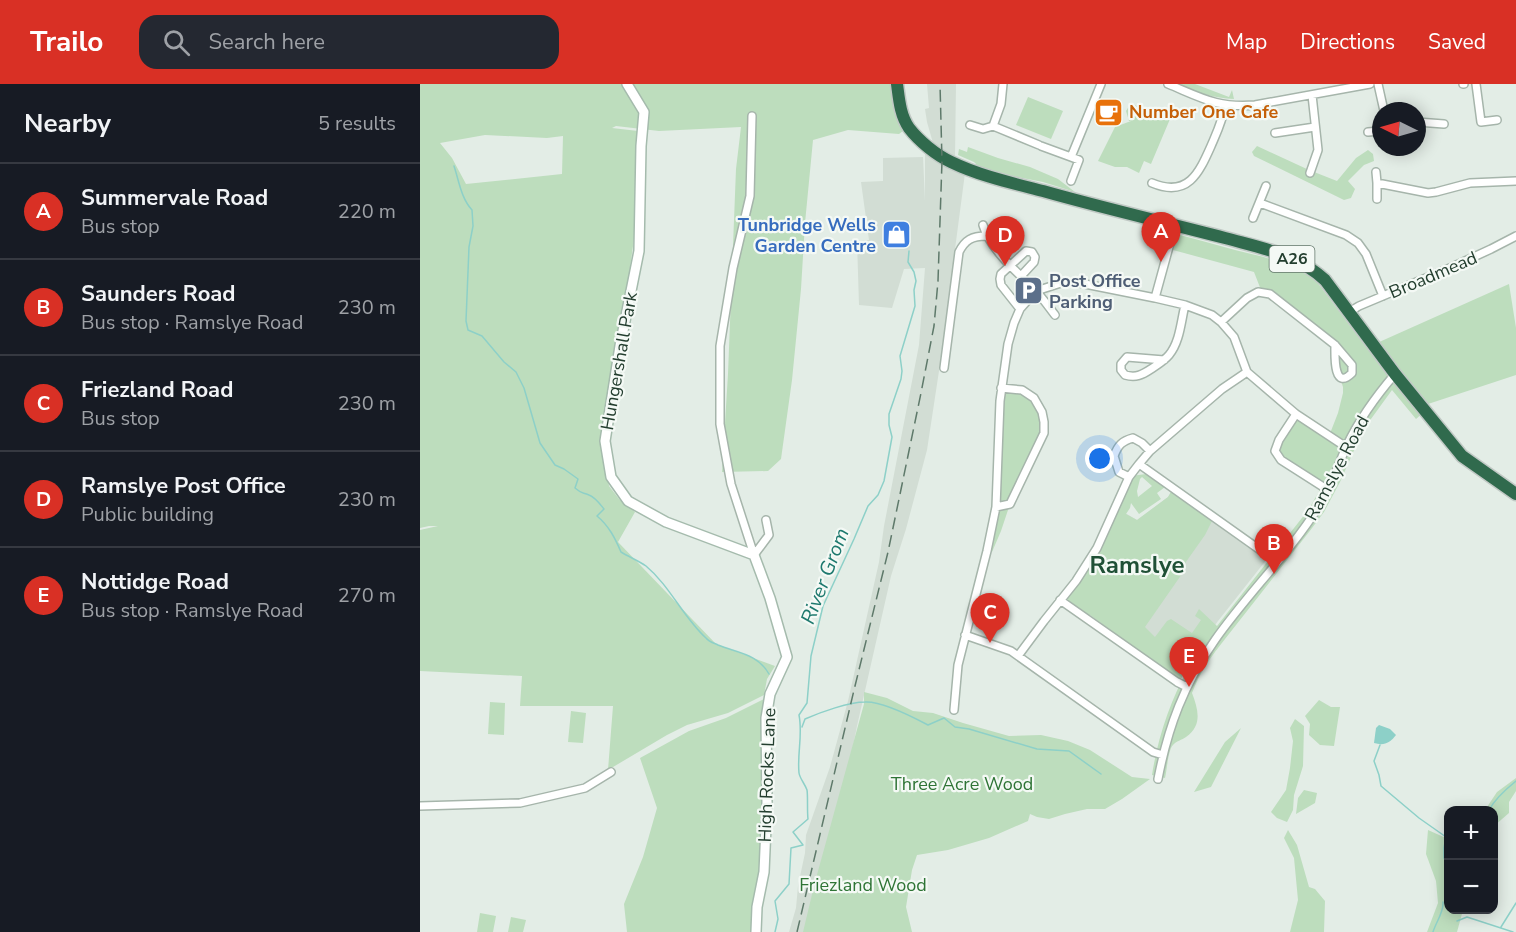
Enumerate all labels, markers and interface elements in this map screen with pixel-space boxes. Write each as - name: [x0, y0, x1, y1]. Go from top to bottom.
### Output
- search box: [139, 15, 559, 69]
- text: Trailo: [30, 23, 103, 61]
- icon: search: [160, 26, 193, 59]
- text: Search here: [208, 27, 325, 57]
- text: Map: [1226, 28, 1267, 56]
- text: Directions: [1300, 28, 1395, 56]
- text: Saved: [1428, 28, 1486, 56]
- cafe icon: Number One Cafe: [1092, 96, 1124, 128]
- place label: Number One Cafe: [1129, 100, 1278, 124]
- north arrow: [1372, 102, 1426, 156]
- text: Nearby: [24, 106, 111, 141]
- text: 5 results: [318, 110, 396, 137]
- text: Summervale Road: [81, 183, 268, 213]
- text: A: [36, 198, 51, 225]
- text: 220 m: [338, 198, 396, 225]
- pin: A: [1142, 212, 1180, 262]
- text: Bus stop: [81, 213, 160, 240]
- place label: Tunbridge Wells Garden Centre: [738, 213, 876, 258]
- pin: D: [986, 216, 1024, 266]
- shop icon: Tunbridge Wells Garden Centre: [881, 219, 913, 251]
- road number: A26: [1270, 246, 1314, 272]
- street label: Broadmead: [1385, 246, 1481, 304]
- place label: Post Office Parking: [1049, 269, 1141, 314]
- parking icon: Post Office Parking: [1012, 275, 1044, 307]
- text: Saunders Road: [81, 279, 236, 309]
- street label: Hungershall Park: [595, 289, 643, 432]
- text: B: [37, 294, 50, 321]
- text: 230 m: [338, 294, 396, 321]
- text: Bus stop · Ramslye Road: [81, 309, 303, 336]
- text: Friezland Road: [81, 375, 233, 405]
- text: C: [37, 390, 50, 417]
- text: 230 m: [338, 390, 396, 417]
- text: Bus stop: [81, 405, 160, 432]
- street label: Ramslye Road: [1299, 411, 1375, 525]
- your location: [1085, 444, 1114, 473]
- text: Ramslye Post Office: [81, 471, 286, 501]
- text: D: [36, 486, 51, 513]
- text: 230 m: [338, 486, 396, 513]
- text: Public building: [81, 501, 214, 528]
- water label: River Grom: [794, 524, 856, 628]
- pin: B: [1254, 524, 1294, 574]
- district label: Ramslye: [1090, 549, 1184, 581]
- text: Nottidge Road: [81, 567, 229, 597]
- text: E: [38, 582, 49, 609]
- text: 270 m: [338, 582, 396, 609]
- pin: C: [970, 594, 1010, 643]
- text: Bus stop · Ramslye Road: [81, 597, 303, 624]
- pin: E: [1170, 638, 1208, 687]
- street label: High Rocks Lane: [753, 707, 781, 843]
- park label: Three Acre Wood: [891, 772, 1033, 796]
- map controls: [1444, 806, 1498, 914]
- button: +: [1444, 806, 1498, 860]
- button: −: [1444, 860, 1498, 914]
- park label: Friezland Wood: [799, 873, 927, 897]

